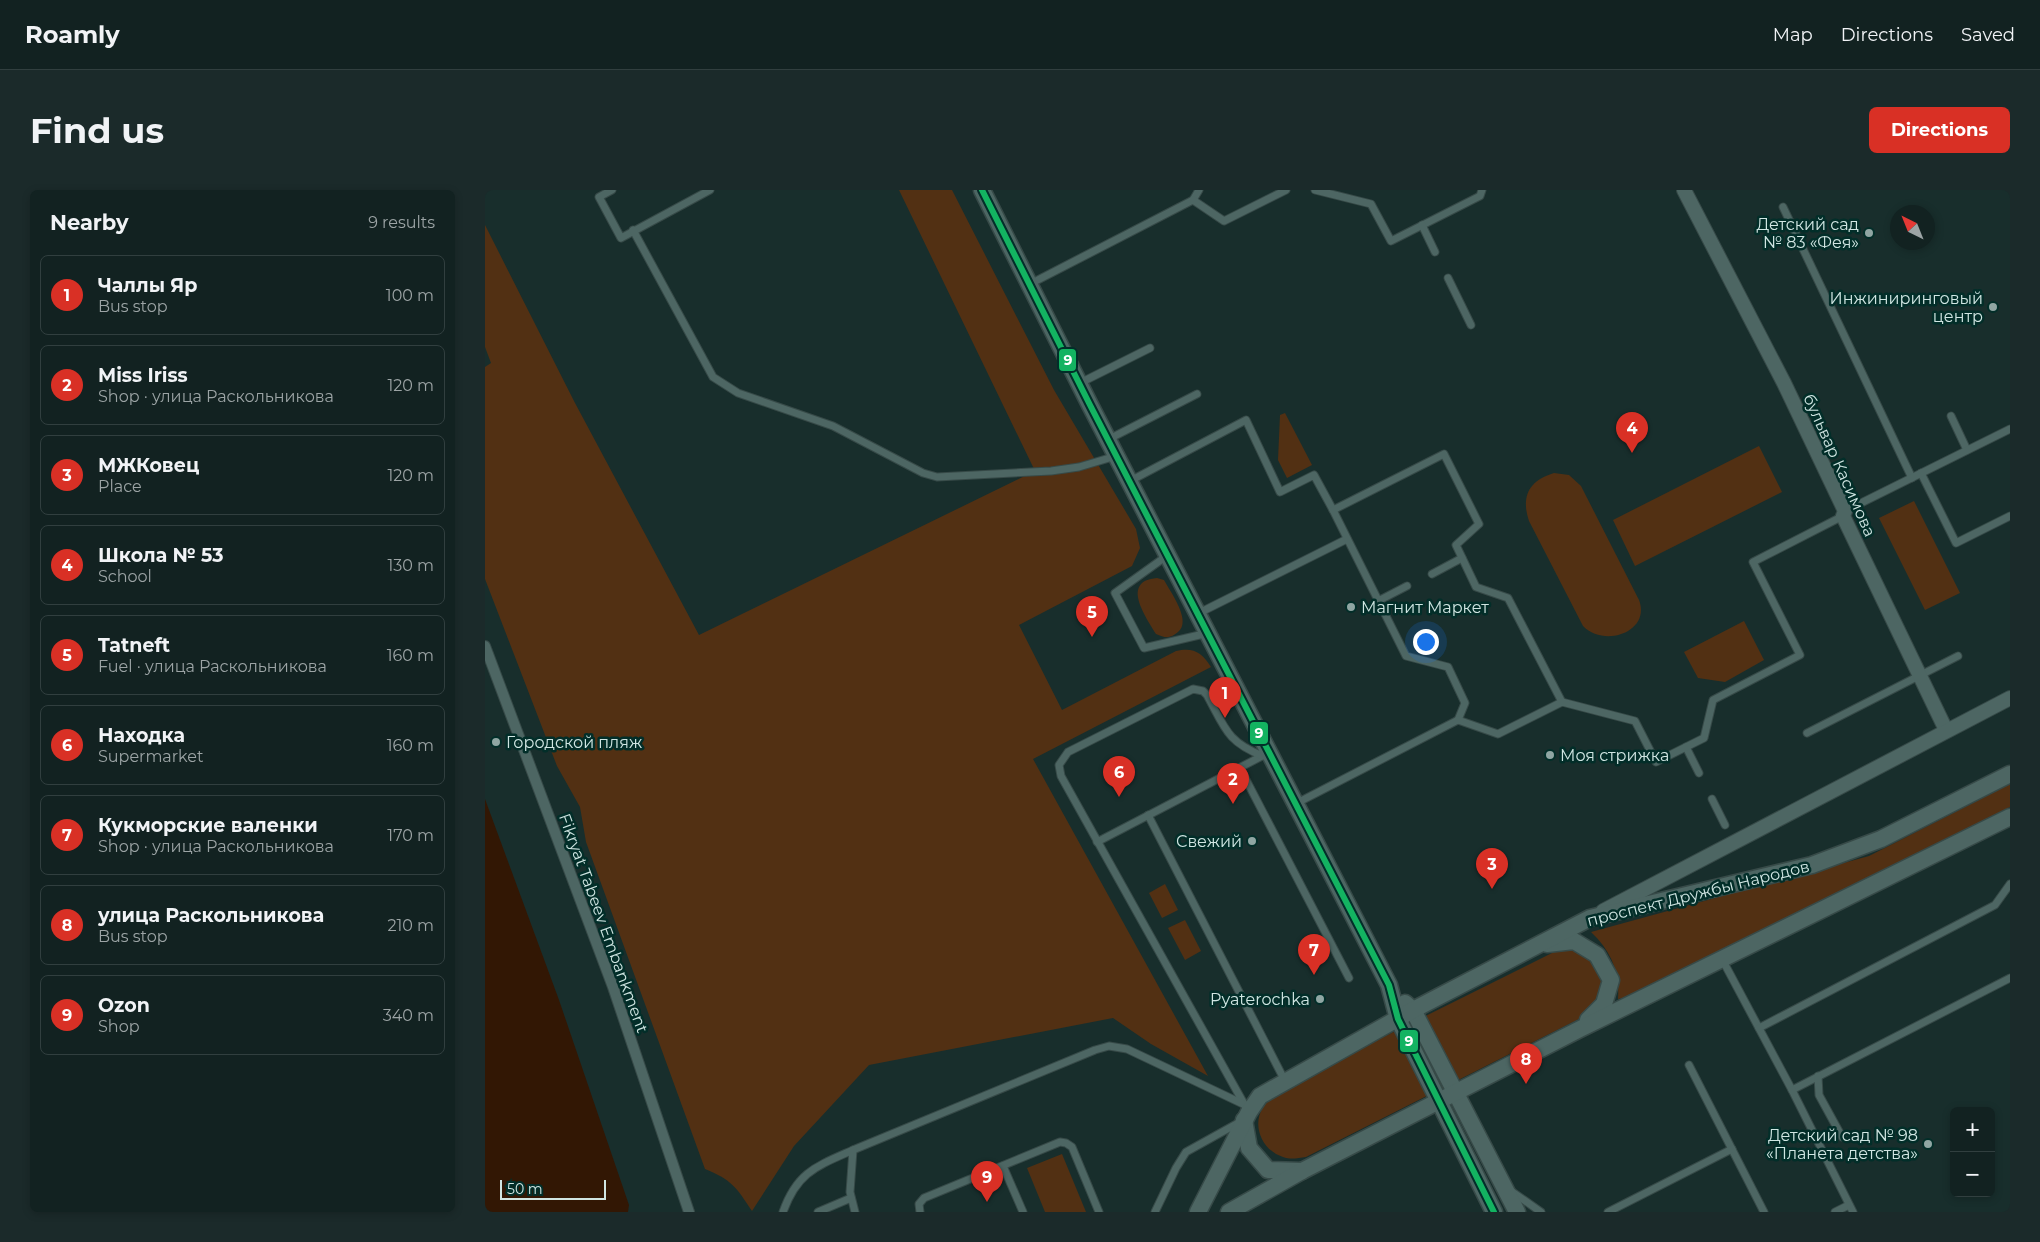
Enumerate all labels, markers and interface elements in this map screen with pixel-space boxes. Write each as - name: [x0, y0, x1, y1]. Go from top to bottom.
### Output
- text: Roamly: [25, 20, 120, 49]
- text: Map: [1773, 24, 1813, 46]
- text: Directions: [1841, 24, 1933, 46]
- text: Saved: [1961, 24, 2015, 46]
- button: Directions: [1869, 107, 2010, 153]
- text: Find us: [30, 109, 164, 152]
- north arrow: [1890, 205, 1935, 250]
- text: Nearby: [50, 210, 129, 235]
- text: 9 results: [368, 213, 435, 232]
- place label: Детский сад № 83 «Фея»: [1757, 215, 1859, 252]
- marker: Детский сад № 83 «Фея»: [1863, 227, 1875, 239]
- text: Чаллы Яр: [98, 274, 197, 297]
- text: 1: [64, 286, 70, 305]
- text: 100 m: [386, 286, 434, 305]
- place label: Инжиниринговый центр: [1830, 289, 1983, 326]
- text: Bus stop: [98, 297, 168, 316]
- marker: Инжиниринговый центр: [1987, 301, 1999, 313]
- line badge: 9: [1058, 348, 1077, 372]
- text: 9: [1064, 351, 1073, 369]
- text: Miss Iriss: [98, 364, 188, 387]
- text: 2: [62, 376, 72, 395]
- text: 120 m: [387, 376, 434, 395]
- text: Shop · улица Раскольникова: [98, 387, 334, 406]
- street label: бульвар Касимова: [1799, 391, 1880, 540]
- pin: 4: [1616, 412, 1648, 453]
- text: МЖКовец: [98, 454, 199, 477]
- text: 3: [62, 466, 72, 485]
- text: 120 m: [387, 466, 434, 485]
- text: Place: [98, 477, 142, 496]
- text: Школа № 53: [98, 544, 224, 567]
- text: 4: [61, 556, 73, 575]
- text: 130 m: [387, 556, 434, 575]
- text: School: [98, 567, 152, 586]
- pin: 5: [1076, 596, 1108, 637]
- place label: Магнит Маркет: [1361, 598, 1489, 617]
- marker: Магнит Маркет: [1345, 601, 1357, 613]
- your location: [1413, 629, 1439, 655]
- text: Tatneft: [98, 634, 170, 657]
- text: 5: [62, 646, 72, 665]
- text: 160 m: [387, 646, 434, 665]
- text: Fuel · улица Раскольникова: [98, 657, 327, 676]
- pin: 1: [1209, 677, 1241, 718]
- line badge: 9: [1249, 721, 1269, 745]
- text: Находка: [98, 724, 185, 747]
- text: 9: [1255, 724, 1264, 742]
- place label: Городской пляж: [506, 733, 642, 752]
- text: 6: [62, 736, 72, 755]
- text: 160 m: [387, 736, 434, 755]
- marker: Городской пляж: [490, 736, 502, 748]
- place label: Моя стрижка: [1560, 746, 1669, 765]
- text: Supermarket: [98, 747, 204, 766]
- marker: Моя стрижка: [1544, 749, 1556, 761]
- pin: 6: [1103, 756, 1135, 797]
- pin: 2: [1217, 763, 1249, 804]
- street label: Fikryat Tabeev Embankment: [555, 811, 652, 1036]
- text: Кукморские валенки: [98, 814, 318, 837]
- text: 7: [62, 826, 72, 845]
- text: 170 m: [387, 826, 434, 845]
- place label: Свежий: [1176, 832, 1242, 851]
- marker: Свежий: [1246, 835, 1258, 847]
- text: Shop · улица Раскольникова: [98, 837, 334, 856]
- pin: 3: [1476, 848, 1508, 889]
- street label: проспект Дружбы Народов: [1585, 857, 1811, 930]
- text: улица Раскольникова: [98, 904, 324, 927]
- text: 8: [62, 916, 72, 935]
- text: 210 m: [387, 916, 434, 935]
- text: Bus stop: [98, 927, 168, 946]
- pin: 7: [1298, 934, 1330, 975]
- place label: Pyaterochka: [1210, 990, 1310, 1009]
- marker: Pyaterochka: [1314, 993, 1326, 1005]
- text: Ozon: [98, 994, 150, 1017]
- text: 9: [62, 1006, 72, 1025]
- text: 340 m: [383, 1006, 434, 1025]
- text: Shop: [98, 1017, 140, 1036]
- line badge: 9: [1399, 1029, 1419, 1053]
- text: 9: [1405, 1032, 1414, 1050]
- pin: 8: [1510, 1043, 1542, 1084]
- map controls: [1950, 1107, 1995, 1197]
- button: +: [1950, 1107, 1995, 1152]
- place label: Детский сад № 98 «Планета детства»: [1766, 1126, 1918, 1163]
- marker: Детский сад № 98 «Планета детства»: [1922, 1138, 1934, 1150]
- button: −: [1950, 1152, 1995, 1197]
- pin: 9: [971, 1161, 1003, 1202]
- scale bar: [500, 1177, 606, 1200]
- text: 50 m: [507, 1180, 543, 1198]

